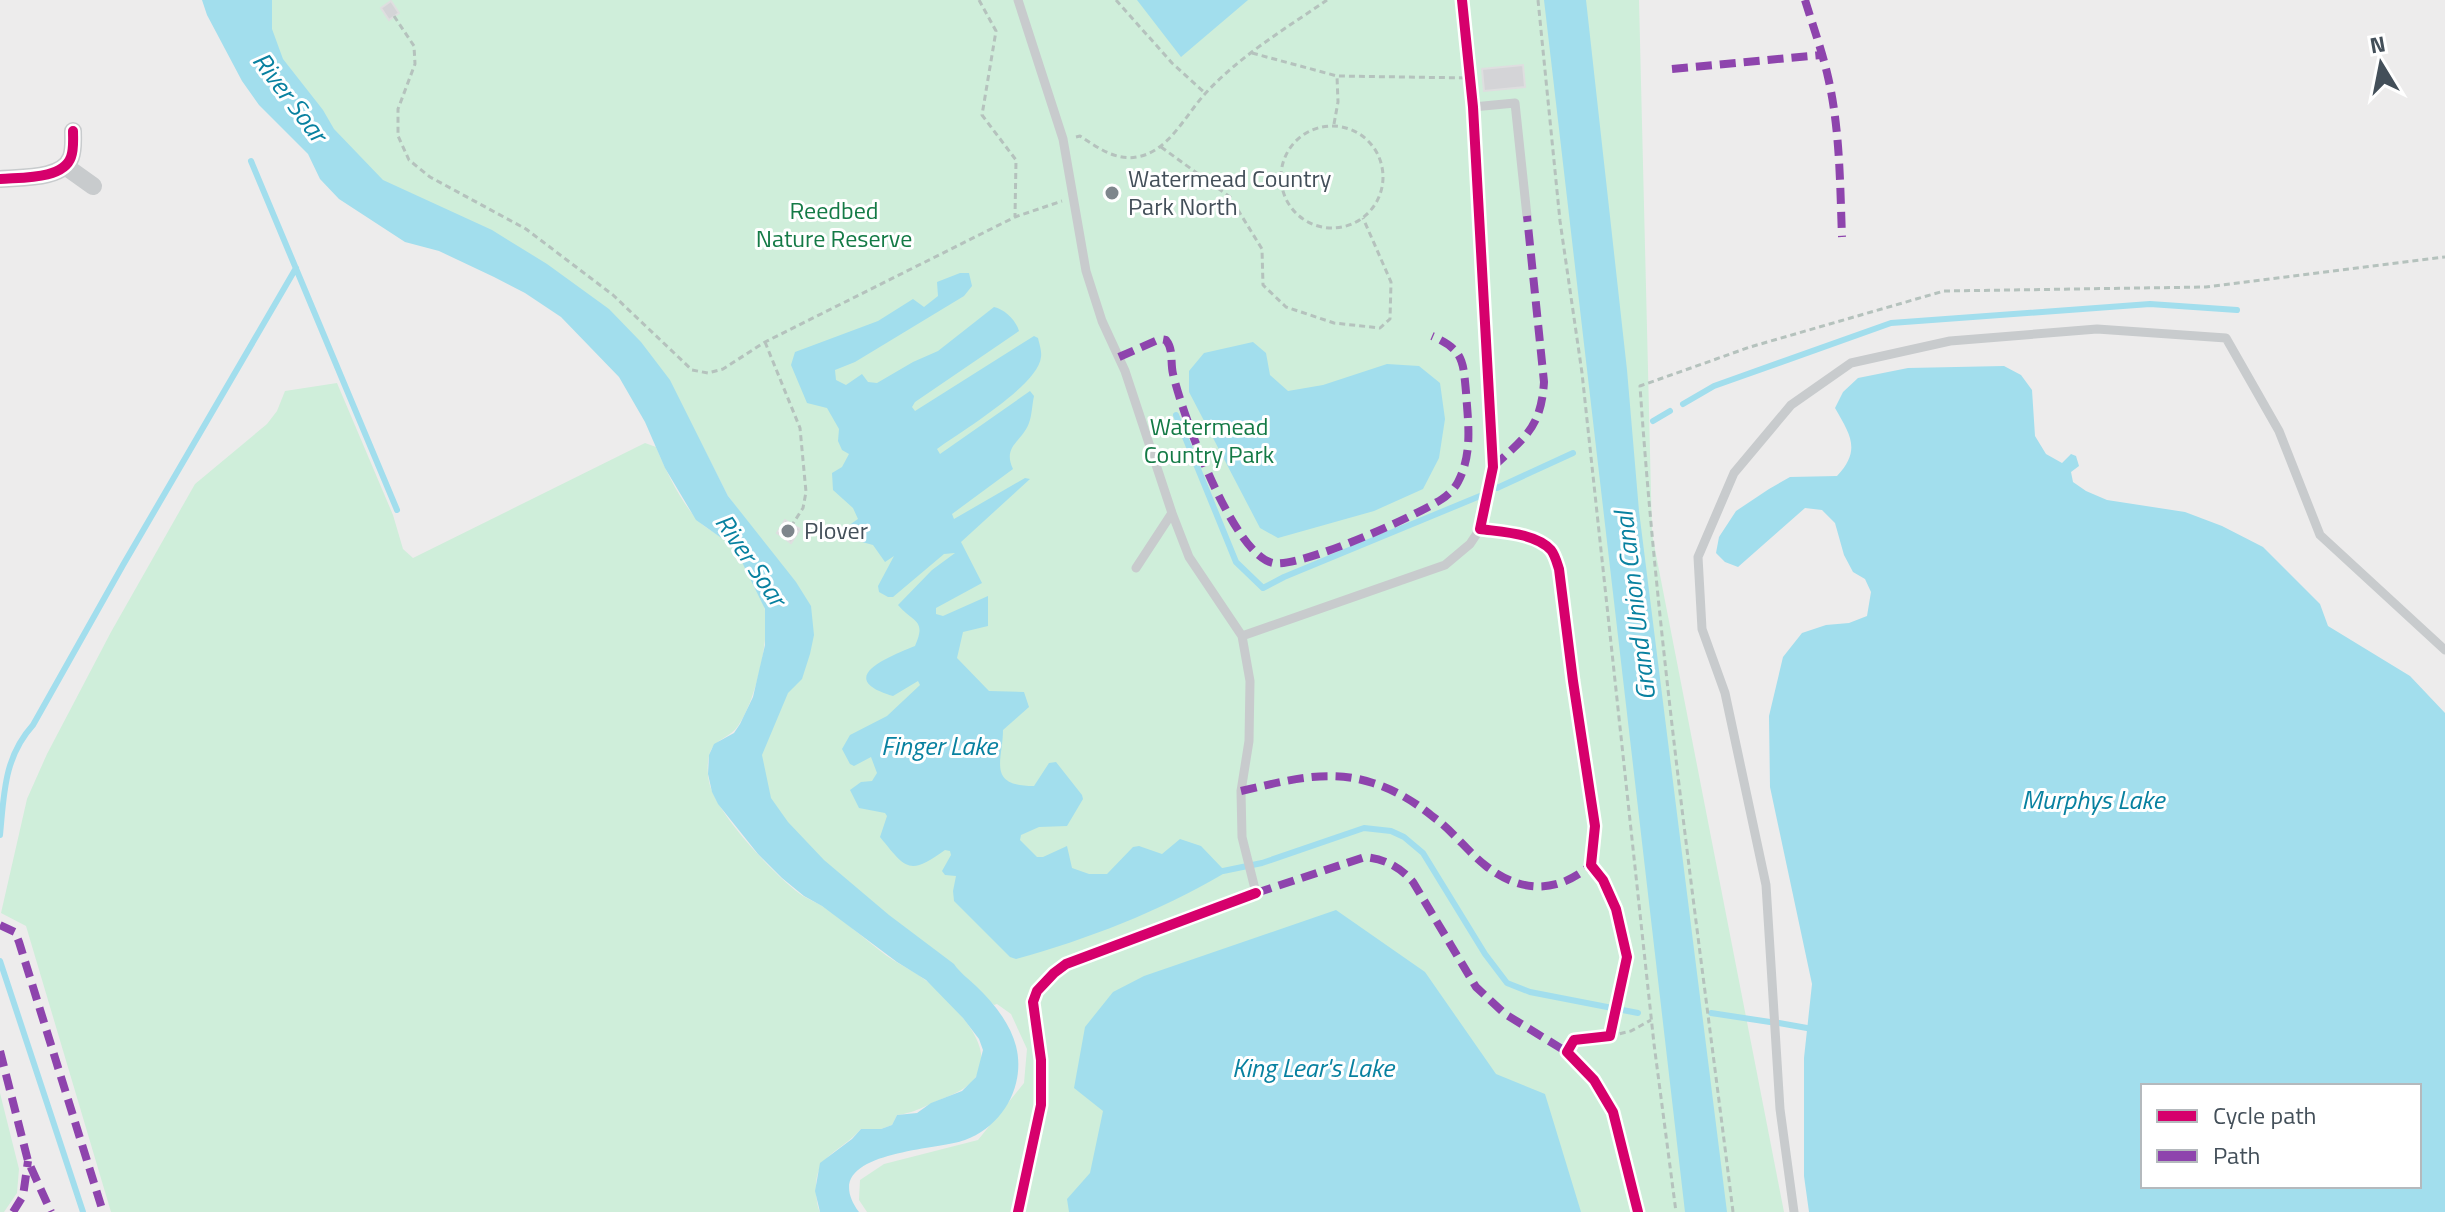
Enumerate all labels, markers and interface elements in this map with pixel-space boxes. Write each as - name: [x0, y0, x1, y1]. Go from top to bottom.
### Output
- north arrow: [2341, 24, 2421, 104]
- text: N: [2367, 26, 2388, 62]
- water label: River Soar: [243, 43, 339, 152]
- place label: Watermead Country Park North: [1128, 160, 1332, 224]
- marker: Watermead Country Park North: [1103, 184, 1121, 202]
- park label: Reedbed Nature Reserve: [756, 192, 912, 256]
- park label: Watermead Country Park: [1144, 408, 1275, 472]
- water label: River Soar: [706, 506, 798, 616]
- water label: Grand Union Canal: [1603, 506, 1665, 703]
- place label: Plover: [804, 512, 868, 548]
- marker: Plover: [779, 522, 797, 540]
- water label: Finger Lake: [881, 726, 999, 765]
- water label: Murphys Lake: [2022, 780, 2166, 819]
- water label: King Lear's Lake: [1232, 1048, 1396, 1087]
- legend: [2141, 1084, 2421, 1188]
- text: Cycle path: [2213, 1097, 2316, 1133]
- text: Path: [2213, 1137, 2260, 1173]

